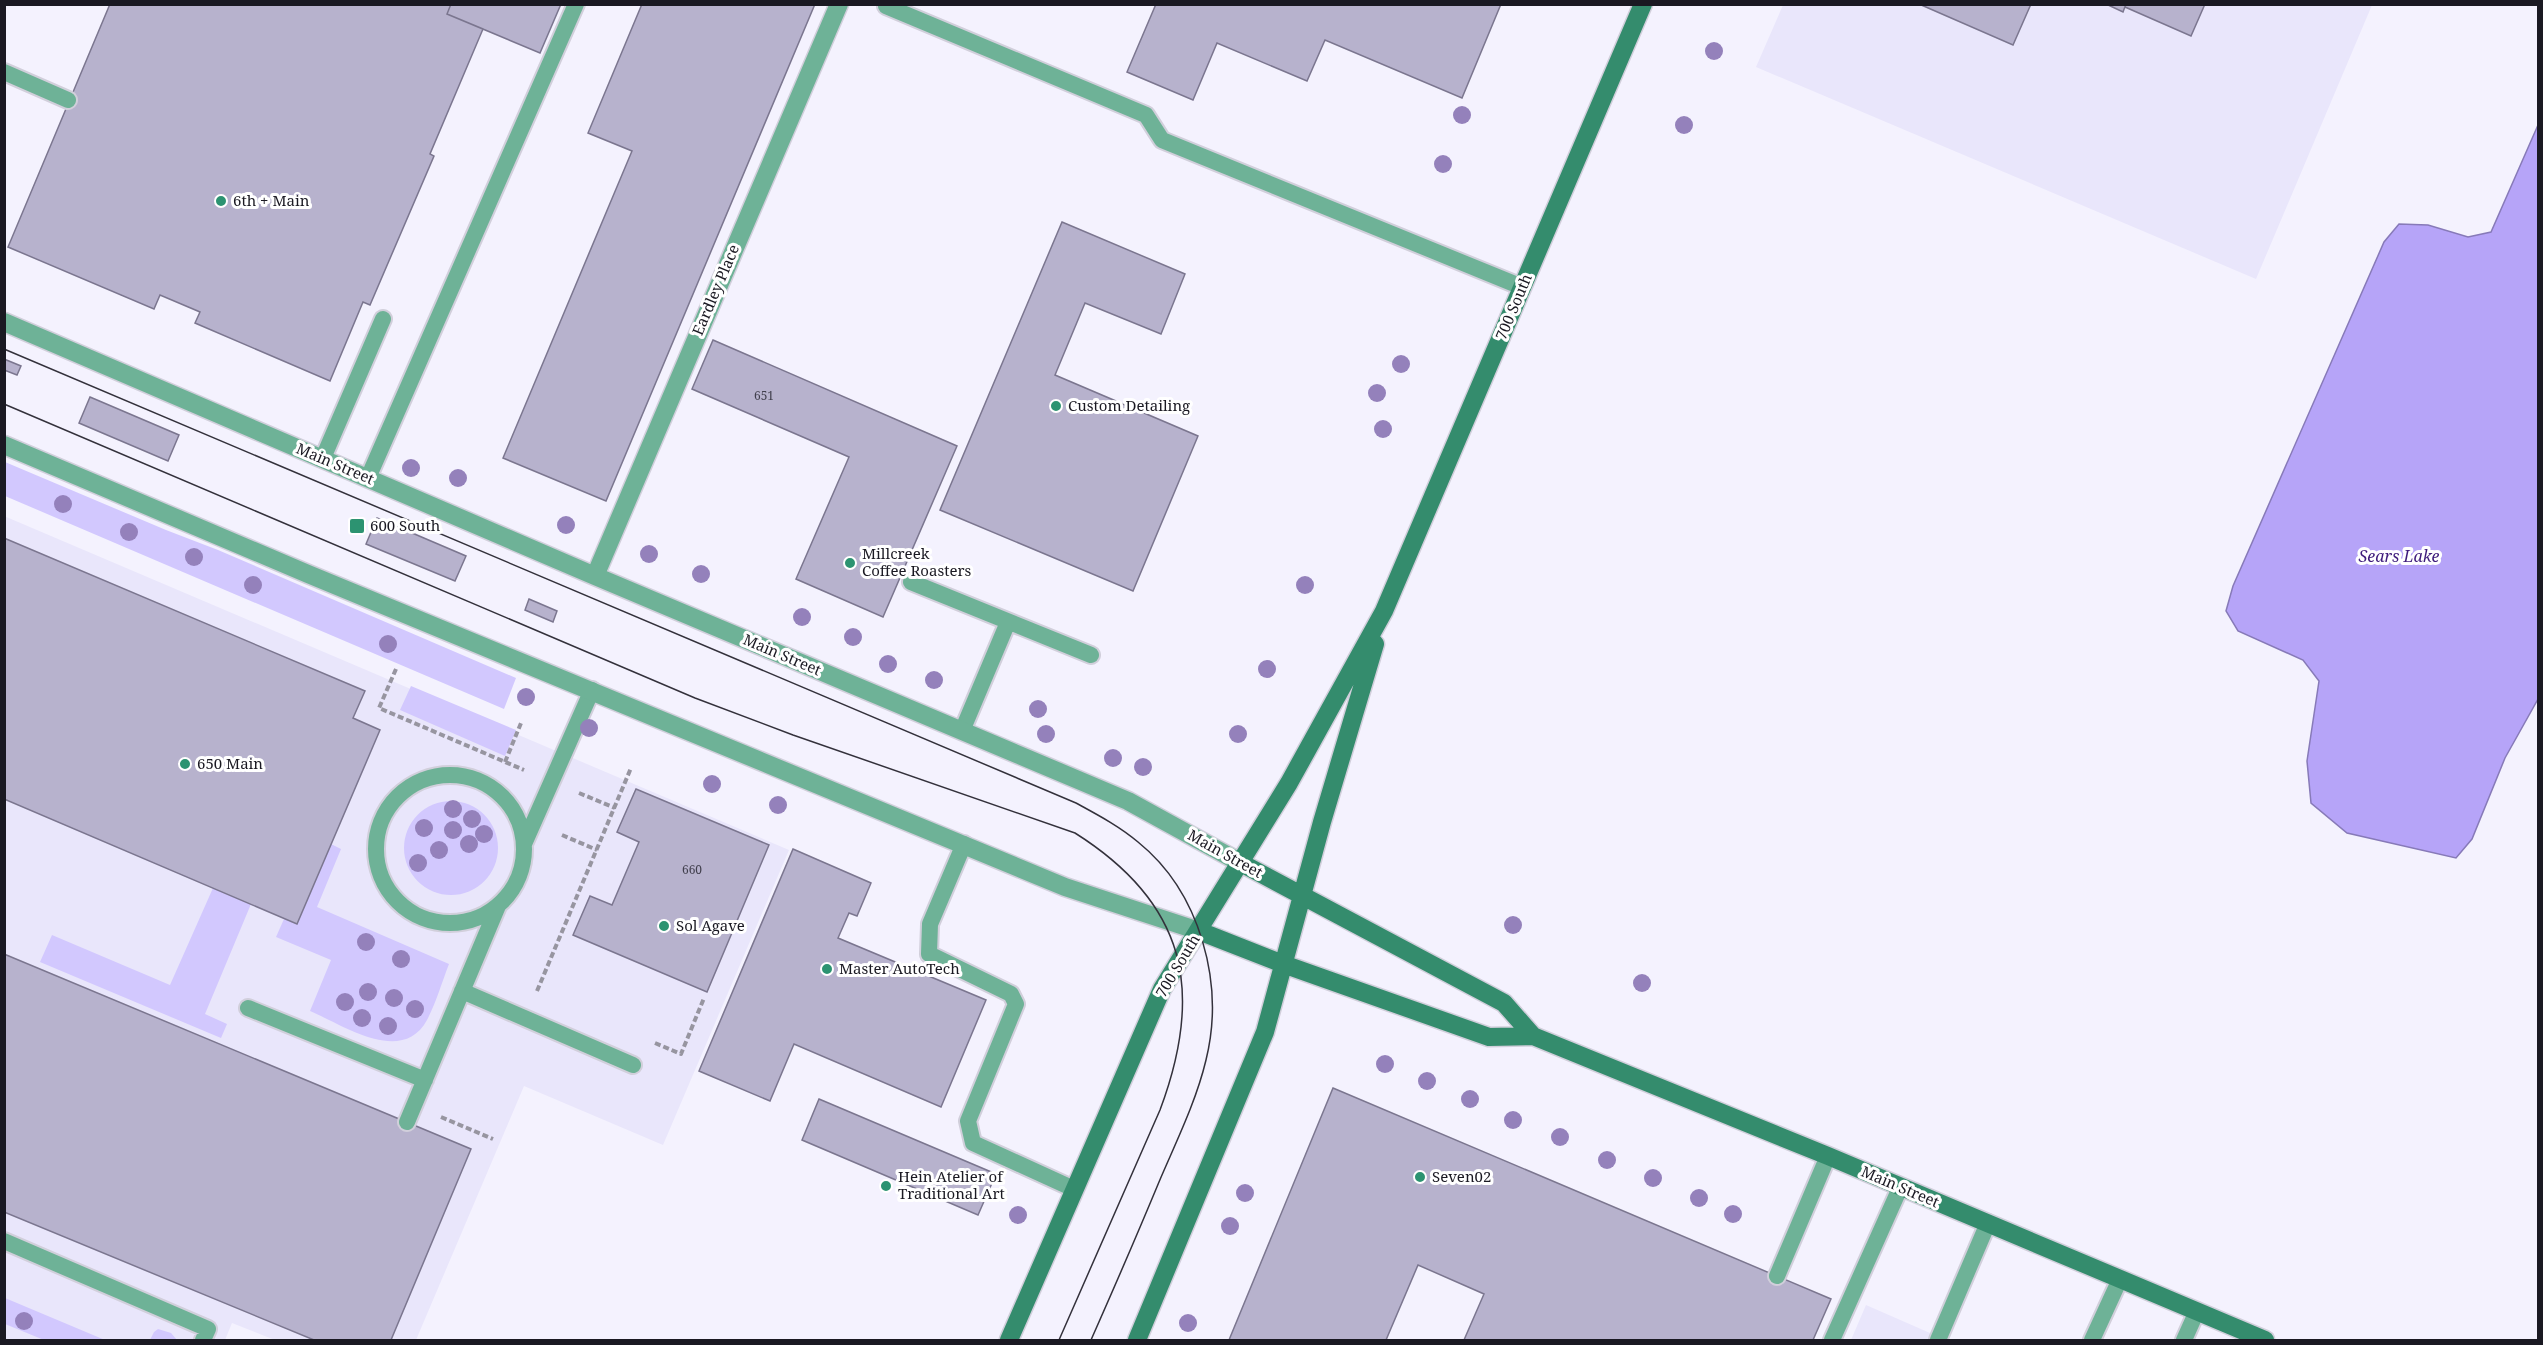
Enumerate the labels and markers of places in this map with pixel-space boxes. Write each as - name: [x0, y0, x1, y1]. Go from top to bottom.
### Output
- place label: 6th + Main: [233, 190, 310, 210]
- marker: 6th + Main: [214, 194, 228, 208]
- place label: Custom Detailing: [1068, 395, 1190, 415]
- marker: Custom Detailing: [1049, 399, 1063, 413]
- place label: 600 South: [370, 515, 441, 535]
- marker: 600 South: [348, 517, 366, 535]
- place label: Millcreek Coffee Roasters: [862, 543, 972, 580]
- marker: Millcreek Coffee Roasters: [843, 556, 857, 570]
- place label: 650 Main: [197, 753, 263, 773]
- marker: 650 Main: [178, 757, 192, 771]
- place label: Sol Agave: [676, 915, 745, 935]
- marker: Sol Agave: [657, 919, 671, 933]
- place label: Master AutoTech: [839, 958, 960, 978]
- marker: Master AutoTech: [820, 962, 834, 976]
- place label: Hein Atelier of Traditional Art: [898, 1166, 1005, 1203]
- place label: Seven02: [1432, 1166, 1491, 1186]
- marker: Seven02: [1413, 1170, 1427, 1184]
- marker: Hein Atelier of Traditional Art: [879, 1179, 893, 1193]

